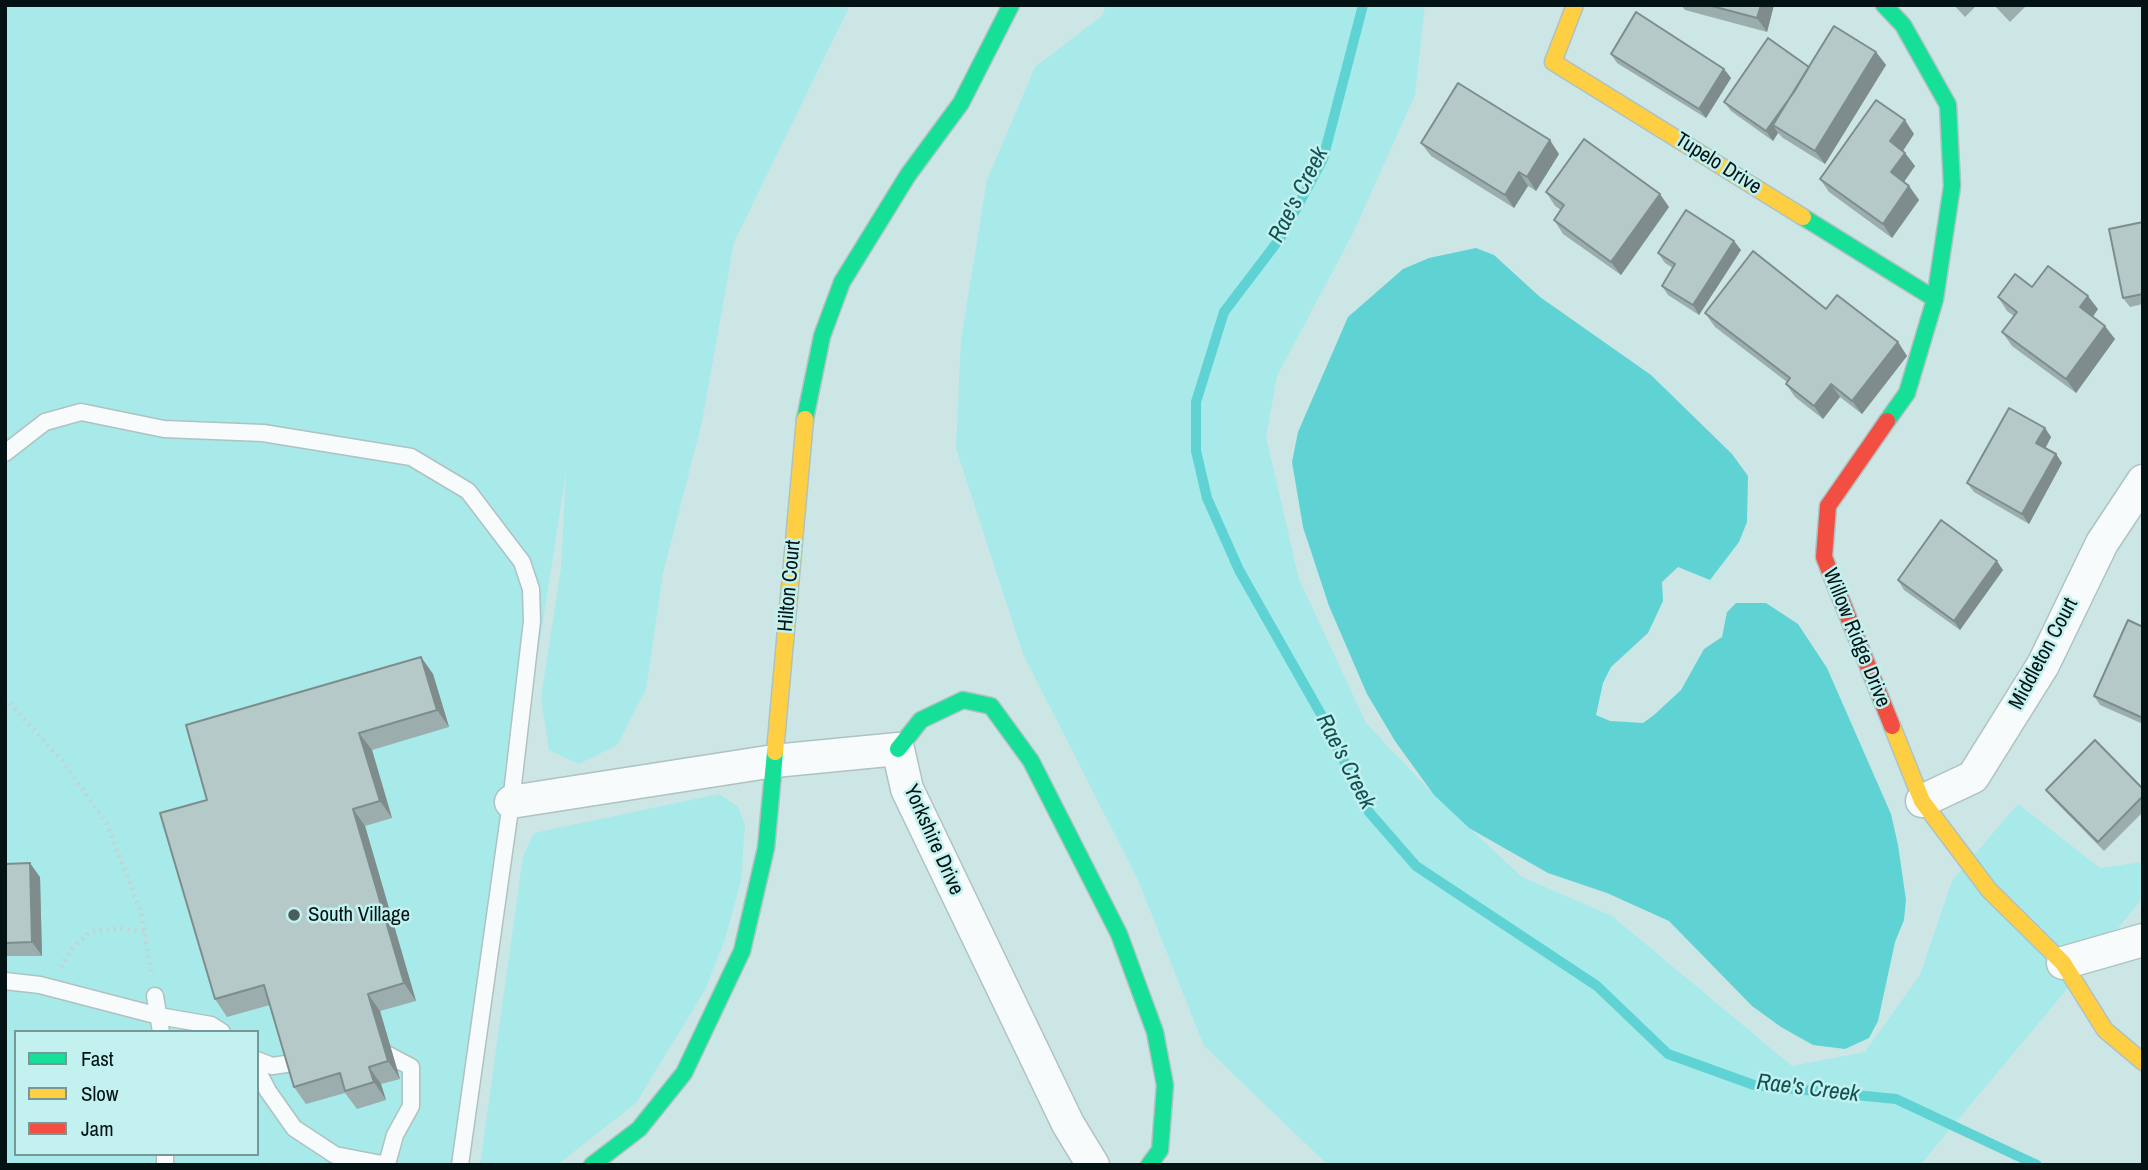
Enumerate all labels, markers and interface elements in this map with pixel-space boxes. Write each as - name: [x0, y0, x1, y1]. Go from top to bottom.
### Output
- street label: Tupelo Drive: [1670, 128, 1766, 200]
- water label: Rae's Creek: [1263, 143, 1335, 247]
- street label: Hilton Court: [773, 539, 807, 633]
- street label: Willow Ridge Drive: [1817, 565, 1895, 711]
- street label: Middleton Court: [2004, 594, 2084, 714]
- water label: Rae's Creek: [1309, 710, 1381, 814]
- street label: Yorkshire Drive: [897, 781, 969, 899]
- place label: South Village: [308, 902, 410, 928]
- marker: South Village: [286, 907, 302, 923]
- legend: [14, 1030, 259, 1156]
- text: Fast: [81, 1044, 114, 1073]
- water label: Rae's Creek: [1755, 1069, 1861, 1109]
- text: Slow: [81, 1079, 118, 1108]
- text: Jam: [81, 1114, 114, 1143]

